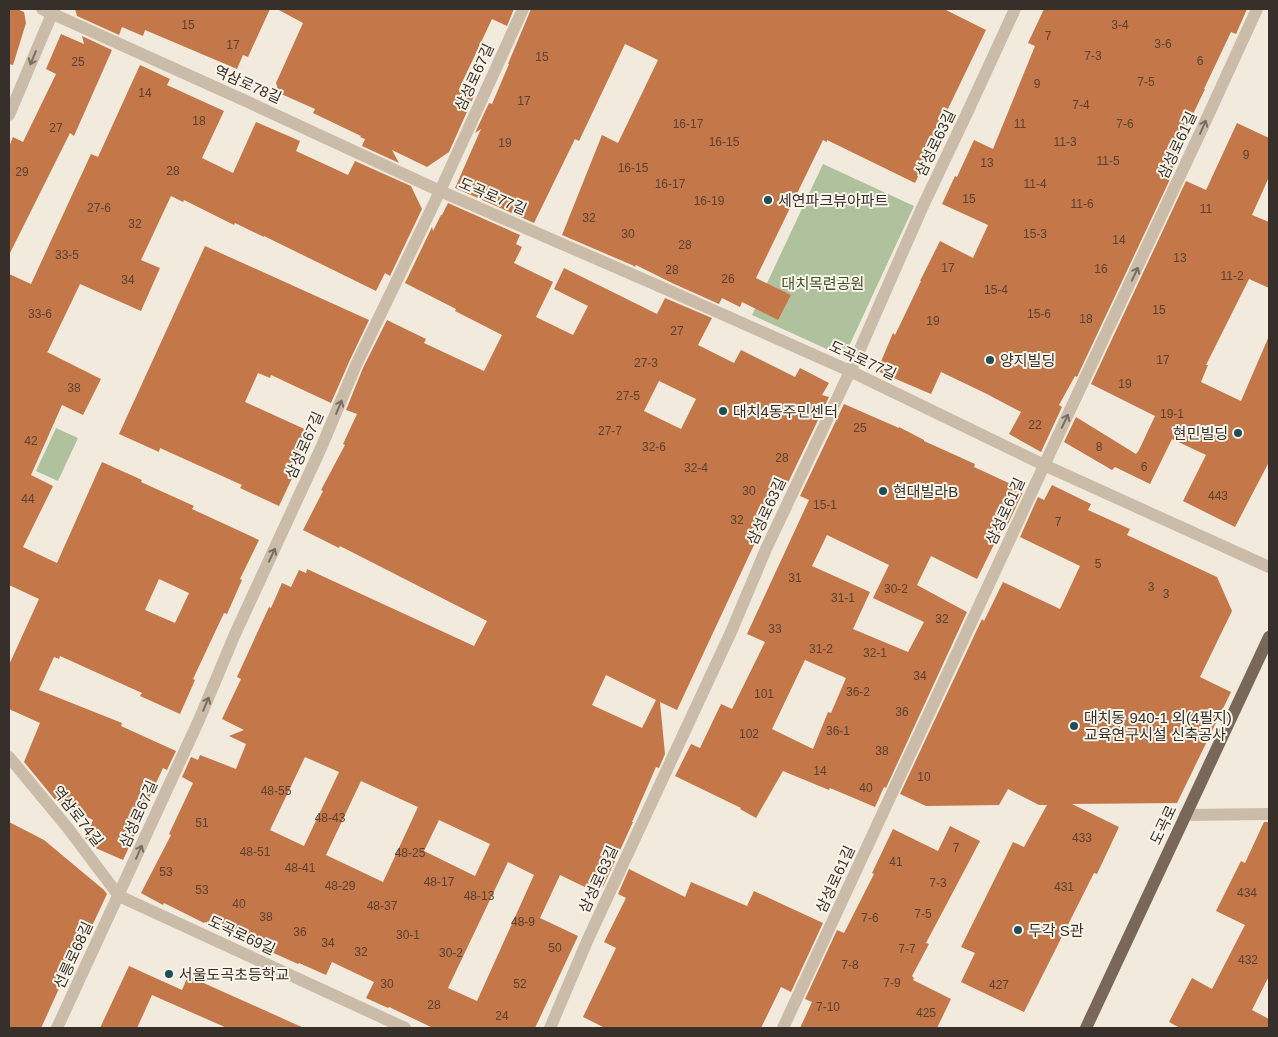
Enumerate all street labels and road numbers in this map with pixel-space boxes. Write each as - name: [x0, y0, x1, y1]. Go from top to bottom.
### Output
- street label: 삼성로67길: [451, 41, 497, 113]
- street label: 역삼로78길: [212, 62, 284, 106]
- street label: 삼성로63길: [912, 107, 958, 179]
- street label: 삼성로61길: [1154, 109, 1200, 181]
- street label: 도곡로77길: [457, 174, 529, 218]
- street label: 도곡로77길: [827, 337, 899, 383]
- street label: 삼성로67길: [282, 409, 326, 481]
- street label: 삼성로63길: [743, 475, 789, 547]
- street label: 삼성로61길: [982, 475, 1028, 547]
- street label: 삼성로67길: [116, 778, 160, 850]
- street label: 역삼로74길: [49, 782, 107, 850]
- street label: 도곡로: [1147, 803, 1179, 847]
- street label: 삼성로63길: [575, 843, 621, 915]
- street label: 삼성로61길: [812, 843, 858, 915]
- street label: 도곡로69길: [206, 912, 278, 958]
- street label: 선릉로68길: [50, 919, 96, 991]

